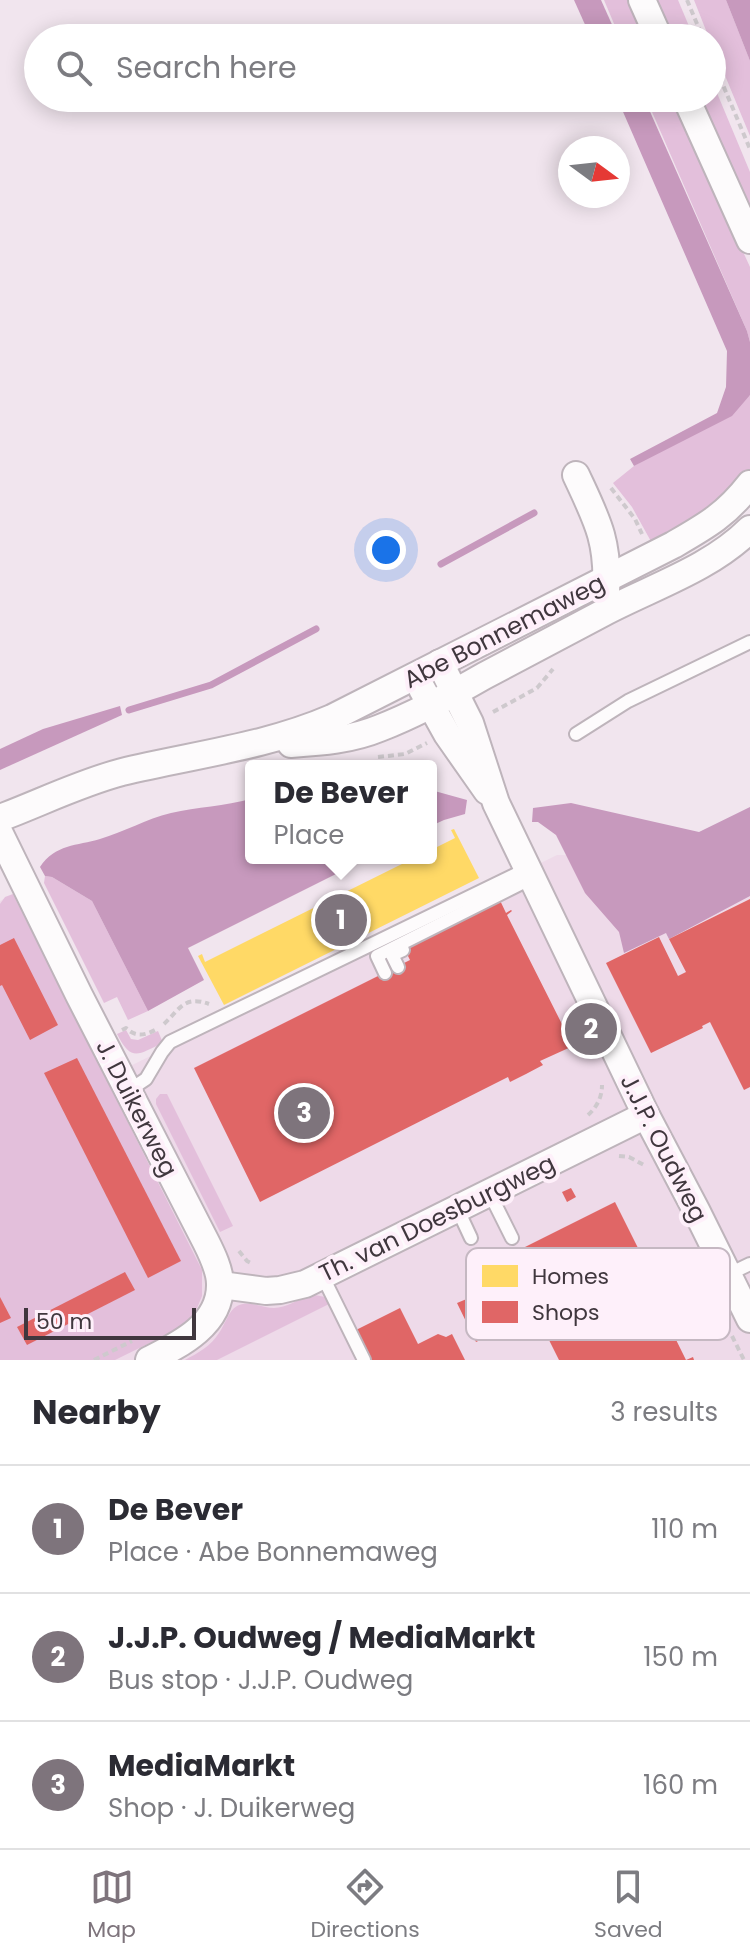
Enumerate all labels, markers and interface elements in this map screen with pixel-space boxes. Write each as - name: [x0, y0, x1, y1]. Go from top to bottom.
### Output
- search box: [24, 24, 726, 112]
- icon: search: [52, 46, 96, 90]
- text: Search here: [116, 46, 297, 89]
- north arrow: [558, 136, 630, 208]
- your location: [366, 530, 406, 570]
- street label: Abe Bonnemaweg: [398, 566, 610, 696]
- popup: [245, 760, 437, 864]
- text: De Bever: [274, 771, 409, 814]
- text: Place: [274, 817, 344, 853]
- pin: 1: [315, 890, 367, 950]
- pin: 2: [565, 999, 617, 1059]
- street label: J. Duikerweg: [88, 1034, 186, 1182]
- street label: J.J.P. Oudweg: [613, 1068, 715, 1228]
- pin: 3: [278, 1083, 330, 1143]
- street label: Th. van Doesburgweg: [314, 1147, 560, 1289]
- legend: [466, 1248, 730, 1340]
- text: Homes: [532, 1261, 609, 1292]
- text: Shops: [532, 1297, 599, 1328]
- scale bar: [24, 1304, 196, 1340]
- text: 50 m: [36, 1306, 92, 1337]
- text: Nearby: [32, 1388, 161, 1436]
- text: 3 results: [610, 1394, 718, 1430]
- text: De Bever: [108, 1488, 243, 1531]
- text: 1: [53, 1511, 63, 1547]
- text: 110 m: [651, 1511, 718, 1547]
- text: Place · Abe Bonnemaweg: [108, 1534, 438, 1570]
- text: J.J.P. Oudweg / MediaMarkt: [108, 1616, 536, 1659]
- text: 2: [51, 1639, 65, 1675]
- text: 150 m: [643, 1639, 718, 1675]
- text: Bus stop · J.J.P. Oudweg: [108, 1662, 413, 1698]
- text: MediaMarkt: [108, 1744, 295, 1787]
- text: 3: [50, 1767, 66, 1803]
- text: 160 m: [643, 1767, 718, 1803]
- text: Shop · J. Duikerweg: [108, 1790, 355, 1826]
- tab: Map: [87, 1865, 136, 1946]
- tab: Directions: [310, 1865, 420, 1946]
- tab: Saved: [594, 1865, 663, 1946]

